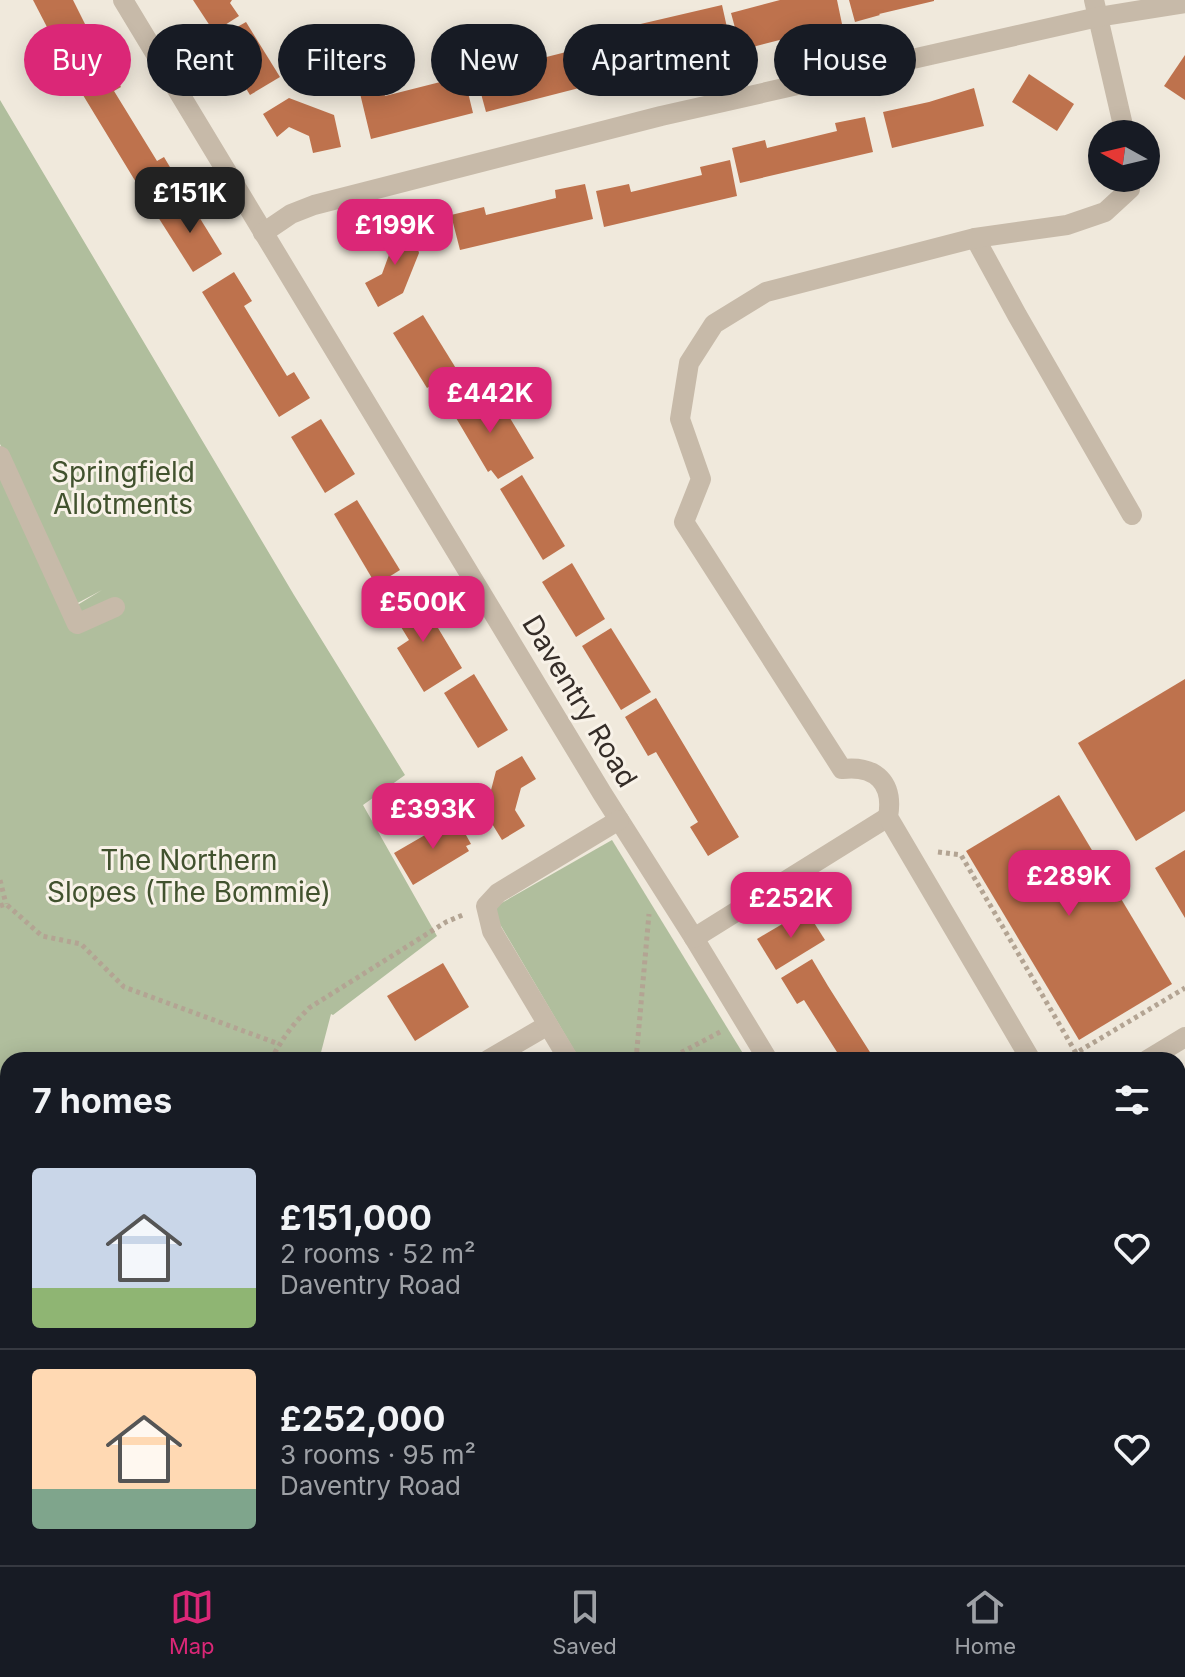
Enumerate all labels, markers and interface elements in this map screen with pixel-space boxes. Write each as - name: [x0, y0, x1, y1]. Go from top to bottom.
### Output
- chip: Buy: [24, 24, 131, 96]
- chip: Rent: [147, 24, 262, 96]
- chip: Filters: [278, 24, 415, 96]
- chip: New: [431, 24, 547, 96]
- chip: Apartment: [563, 24, 758, 96]
- chip: House: [774, 24, 916, 96]
- north arrow: [1088, 120, 1160, 192]
- map controls: [1088, 120, 1160, 192]
- pin: £151K: [134, 167, 246, 235]
- text: £151K: [153, 177, 227, 208]
- pin: £199K: [339, 199, 451, 267]
- text: £199K: [355, 209, 435, 240]
- pin: £442K: [434, 367, 546, 435]
- text: £442K: [447, 377, 533, 408]
- park label: Springfield Allotments: [51, 455, 195, 521]
- pin: £500K: [367, 576, 479, 644]
- text: £500K: [380, 586, 467, 617]
- street label: Daventry Road: [515, 609, 645, 793]
- pin: £393K: [377, 783, 489, 851]
- text: £393K: [390, 793, 476, 824]
- park label: The Northern Slopes (The Bommie): [47, 843, 331, 909]
- pin: £289K: [1013, 850, 1125, 918]
- text: £289K: [1026, 860, 1112, 891]
- pin: £252K: [735, 872, 847, 940]
- text: £252K: [749, 882, 833, 913]
- icon: filters: [1110, 1078, 1154, 1122]
- text: 7 homes: [32, 1080, 172, 1121]
- text: £151,000: [280, 1197, 432, 1238]
- icon: home: [96, 1200, 192, 1296]
- icon: heart: [1110, 1226, 1154, 1270]
- text: 2 rooms · 52 m²: [280, 1238, 476, 1269]
- text: Daventry Road: [280, 1269, 461, 1300]
- text: £252,000: [280, 1398, 445, 1439]
- icon: home: [96, 1401, 192, 1497]
- icon: heart: [1110, 1427, 1154, 1471]
- text: 3 rooms · 95 m²: [280, 1439, 476, 1470]
- text: Daventry Road: [280, 1470, 461, 1501]
- tab: Map: [169, 1585, 215, 1659]
- tab: Saved: [552, 1585, 617, 1659]
- tab: Home: [954, 1585, 1016, 1659]

